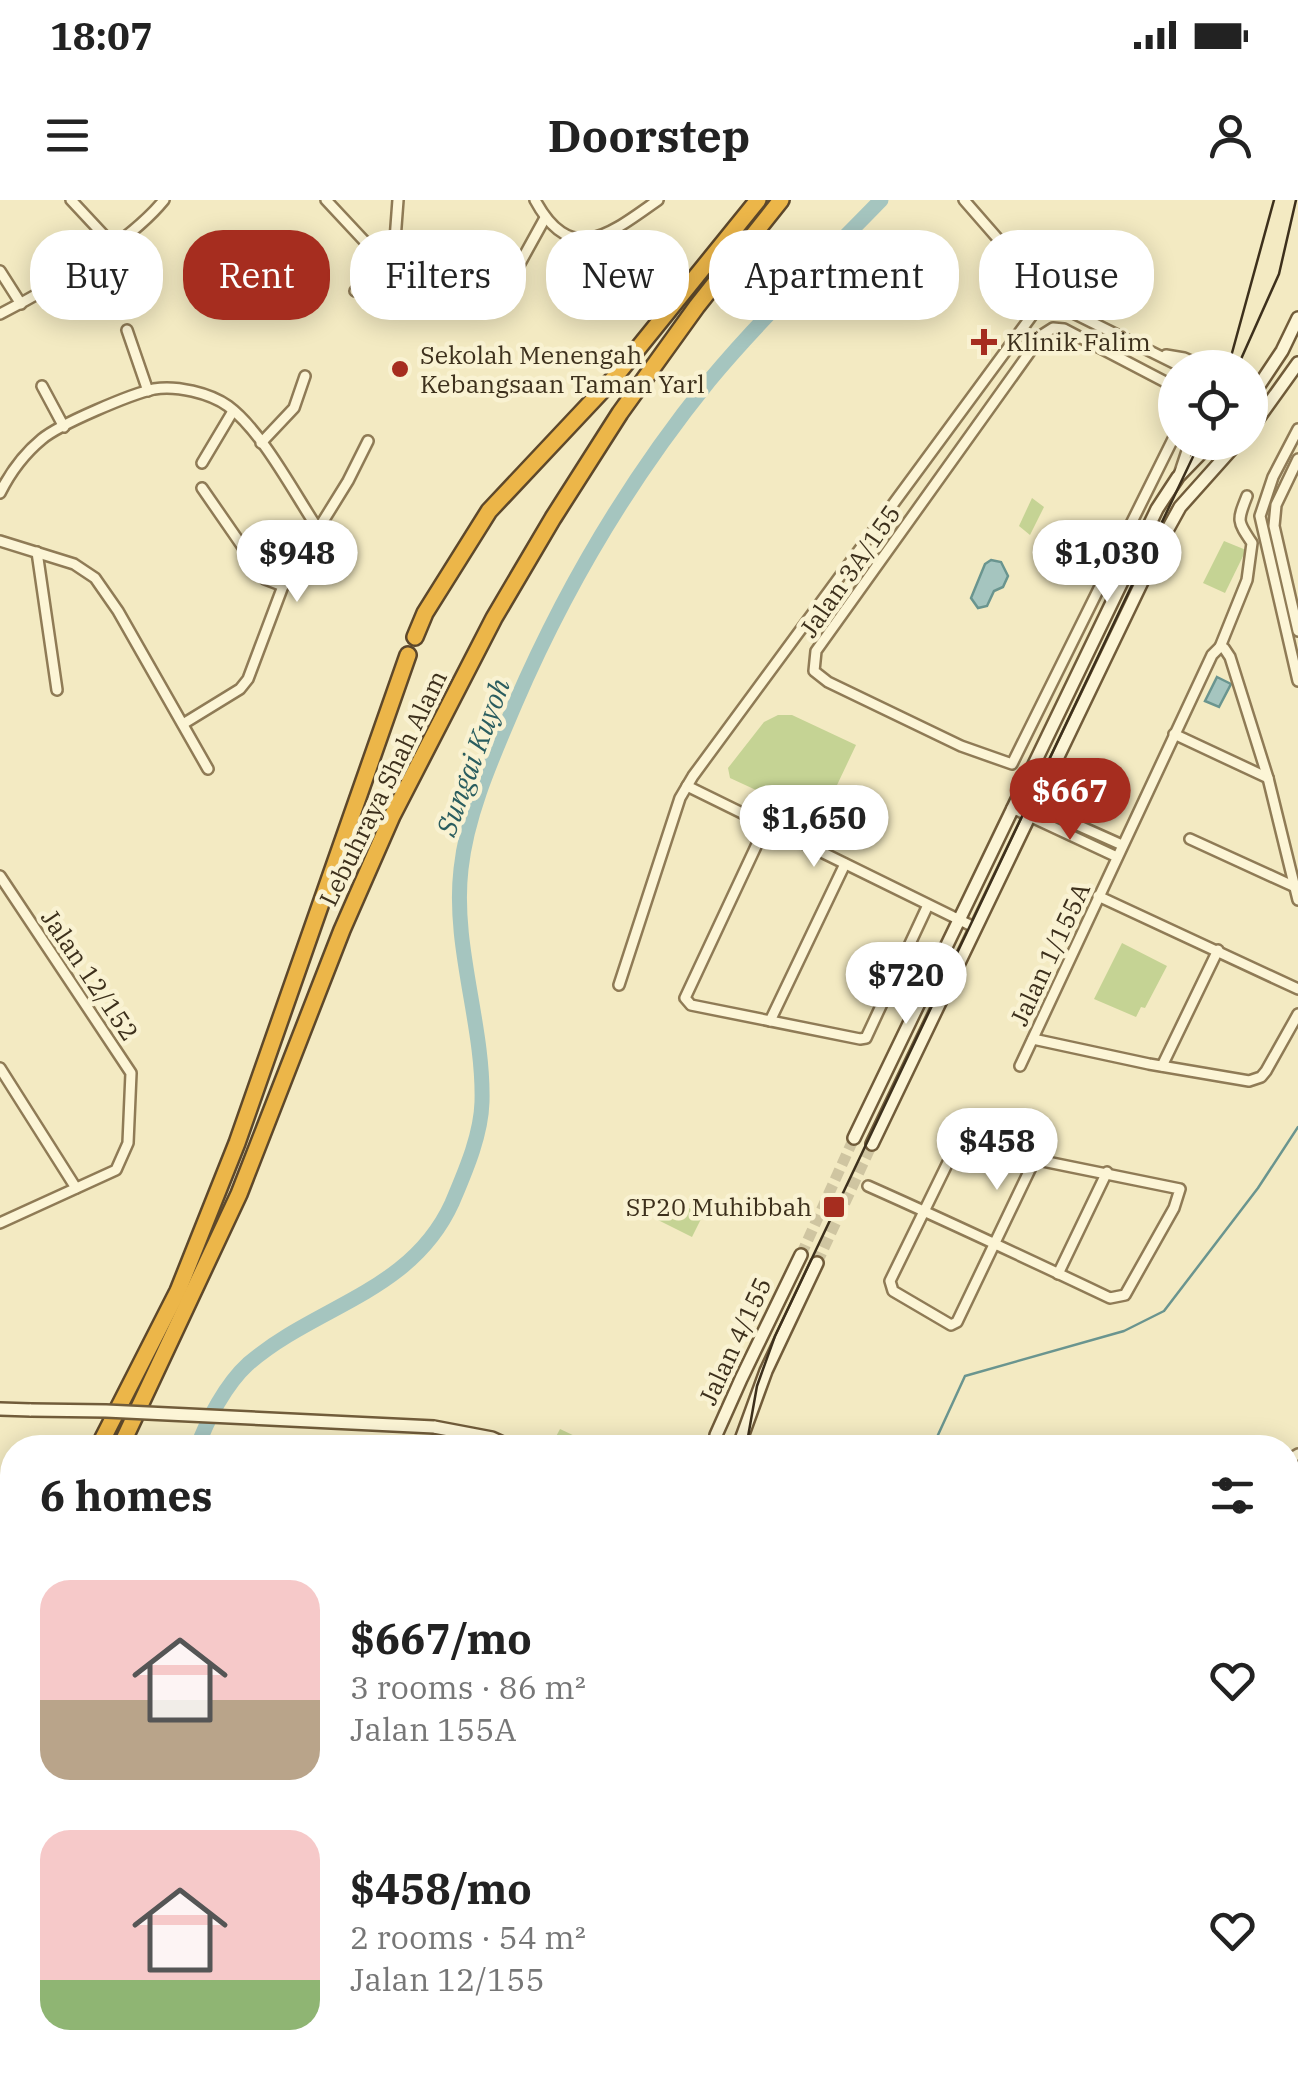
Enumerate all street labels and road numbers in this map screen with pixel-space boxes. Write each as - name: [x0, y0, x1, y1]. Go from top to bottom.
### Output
- street label: Jalan 3A/155: [792, 498, 907, 644]
- street label: Lebuhraya Shah Alam: [311, 664, 454, 911]
- street label: Jalan 1/155A: [1002, 877, 1097, 1031]
- street label: Jalan 12/152: [34, 902, 147, 1047]
- street label: Jalan 4/155: [691, 1272, 778, 1410]

